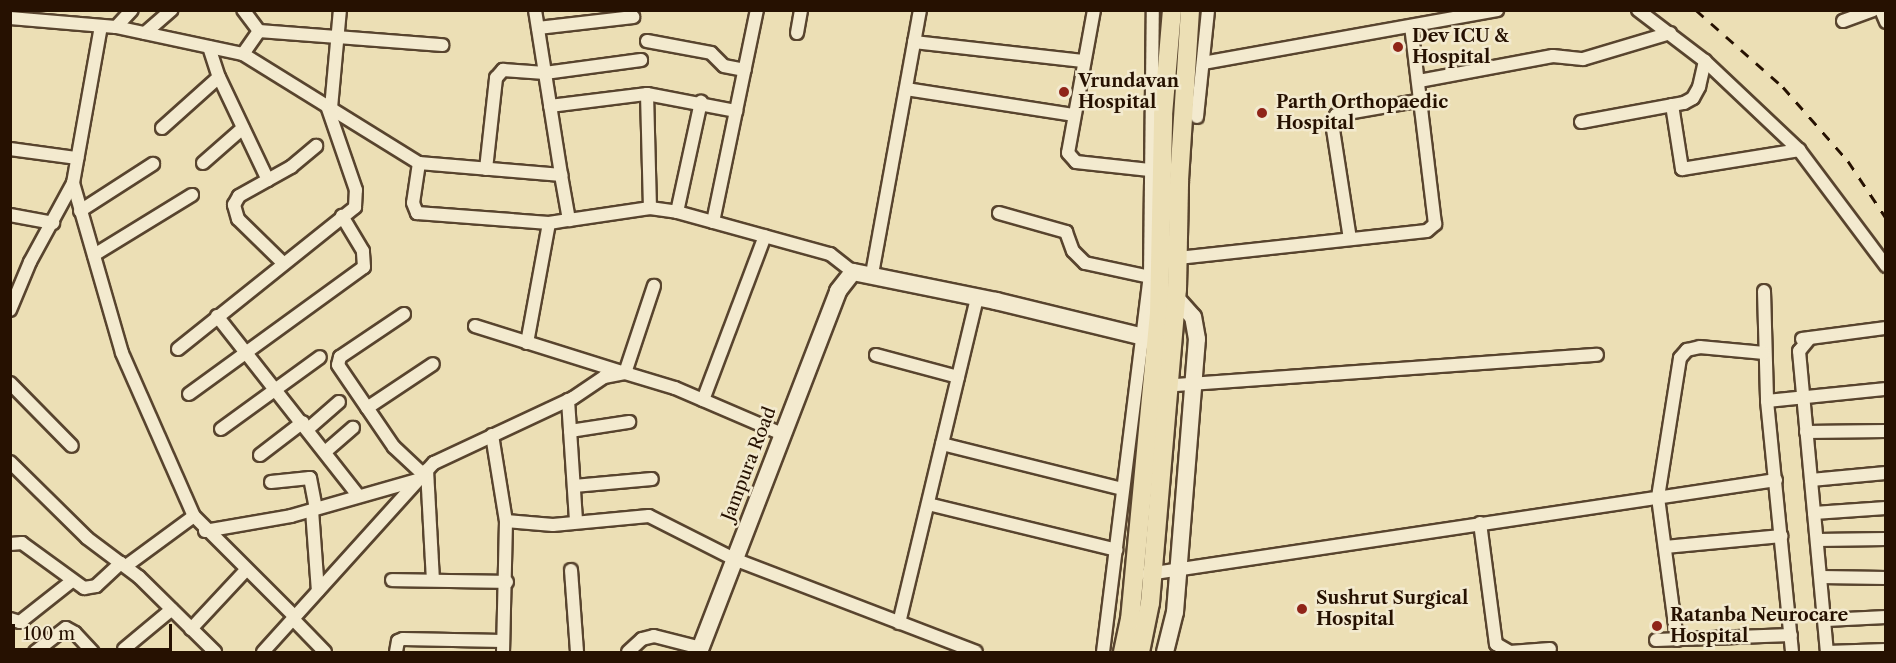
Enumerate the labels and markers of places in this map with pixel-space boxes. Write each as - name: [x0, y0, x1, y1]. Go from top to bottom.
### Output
- place label: Dev ICU & Hospital: [1412, 26, 1509, 68]
- marker: Dev ICU & Hospital: [1389, 38, 1407, 56]
- place label: Vrundavan Hospital: [1078, 71, 1179, 113]
- marker: Vrundavan Hospital: [1055, 83, 1073, 101]
- place label: Parth Orthopaedic Hospital: [1276, 92, 1448, 134]
- marker: Parth Orthopaedic Hospital: [1253, 104, 1271, 122]
- place label: Sushrut Surgical Hospital: [1316, 588, 1468, 630]
- marker: Sushrut Surgical Hospital: [1293, 600, 1311, 618]
- place label: Ratanba Neurocare Hospital: [1670, 605, 1849, 648]
- marker: Ratanba Neurocare Hospital: [1648, 617, 1666, 635]

